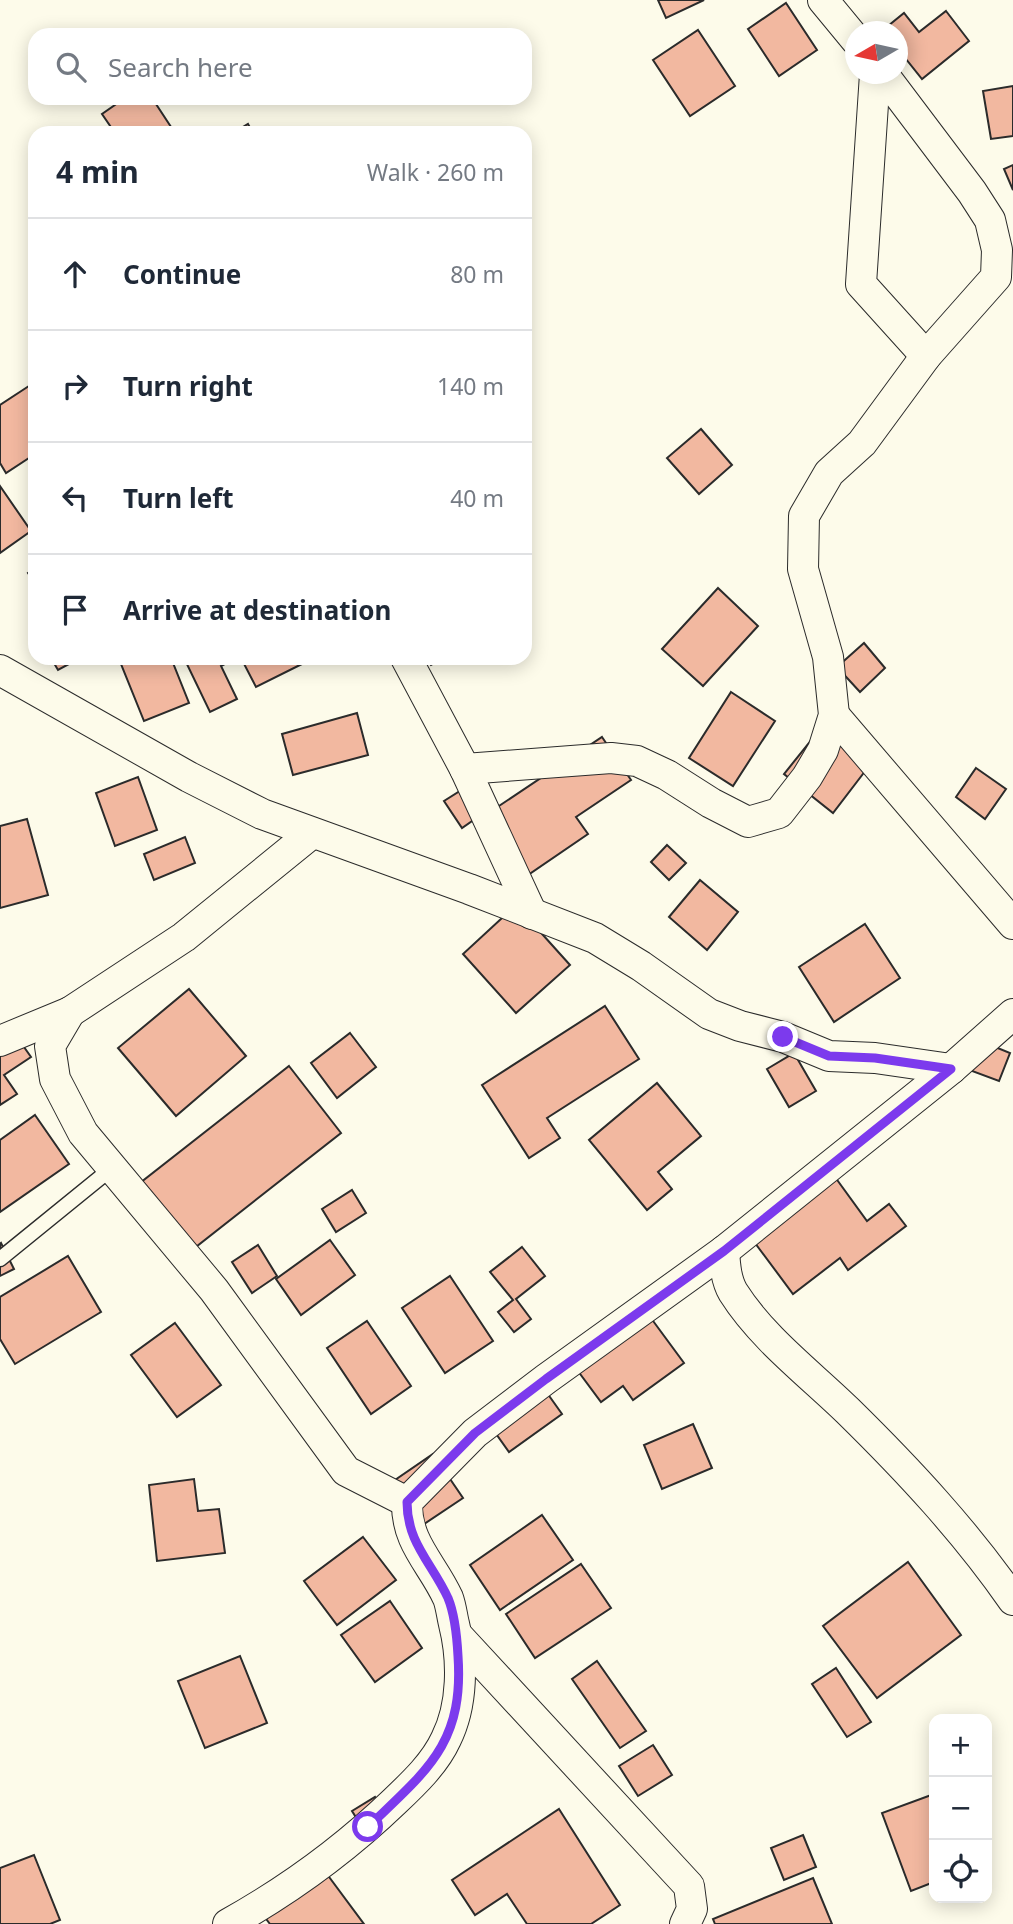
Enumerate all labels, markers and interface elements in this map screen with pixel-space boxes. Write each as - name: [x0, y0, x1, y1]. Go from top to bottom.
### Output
- north arrow: [845, 21, 908, 84]
- search box: [28, 28, 532, 105]
- icon: search: [52, 48, 90, 86]
- text: Search here: [108, 49, 253, 85]
- text: 4 min: [56, 151, 139, 192]
- text: Walk · 260 m: [367, 156, 504, 188]
- icon: ahead: [56, 255, 94, 293]
- text: Continue: [123, 256, 241, 292]
- text: 80 m: [450, 258, 504, 290]
- icon: right: [56, 367, 94, 405]
- text: Turn right: [123, 368, 253, 404]
- text: 140 m: [437, 370, 504, 402]
- icon: left: [56, 479, 94, 517]
- text: Turn left: [123, 480, 234, 516]
- text: 40 m: [450, 482, 504, 514]
- icon: arrive: [56, 591, 94, 629]
- text: Arrive at destination: [123, 592, 392, 628]
- route end: [767, 1021, 798, 1052]
- map controls: [929, 1714, 992, 1903]
- button: +: [929, 1714, 992, 1777]
- button: −: [929, 1777, 992, 1840]
- route start: [352, 1811, 383, 1842]
- button: locate: [929, 1840, 992, 1903]

